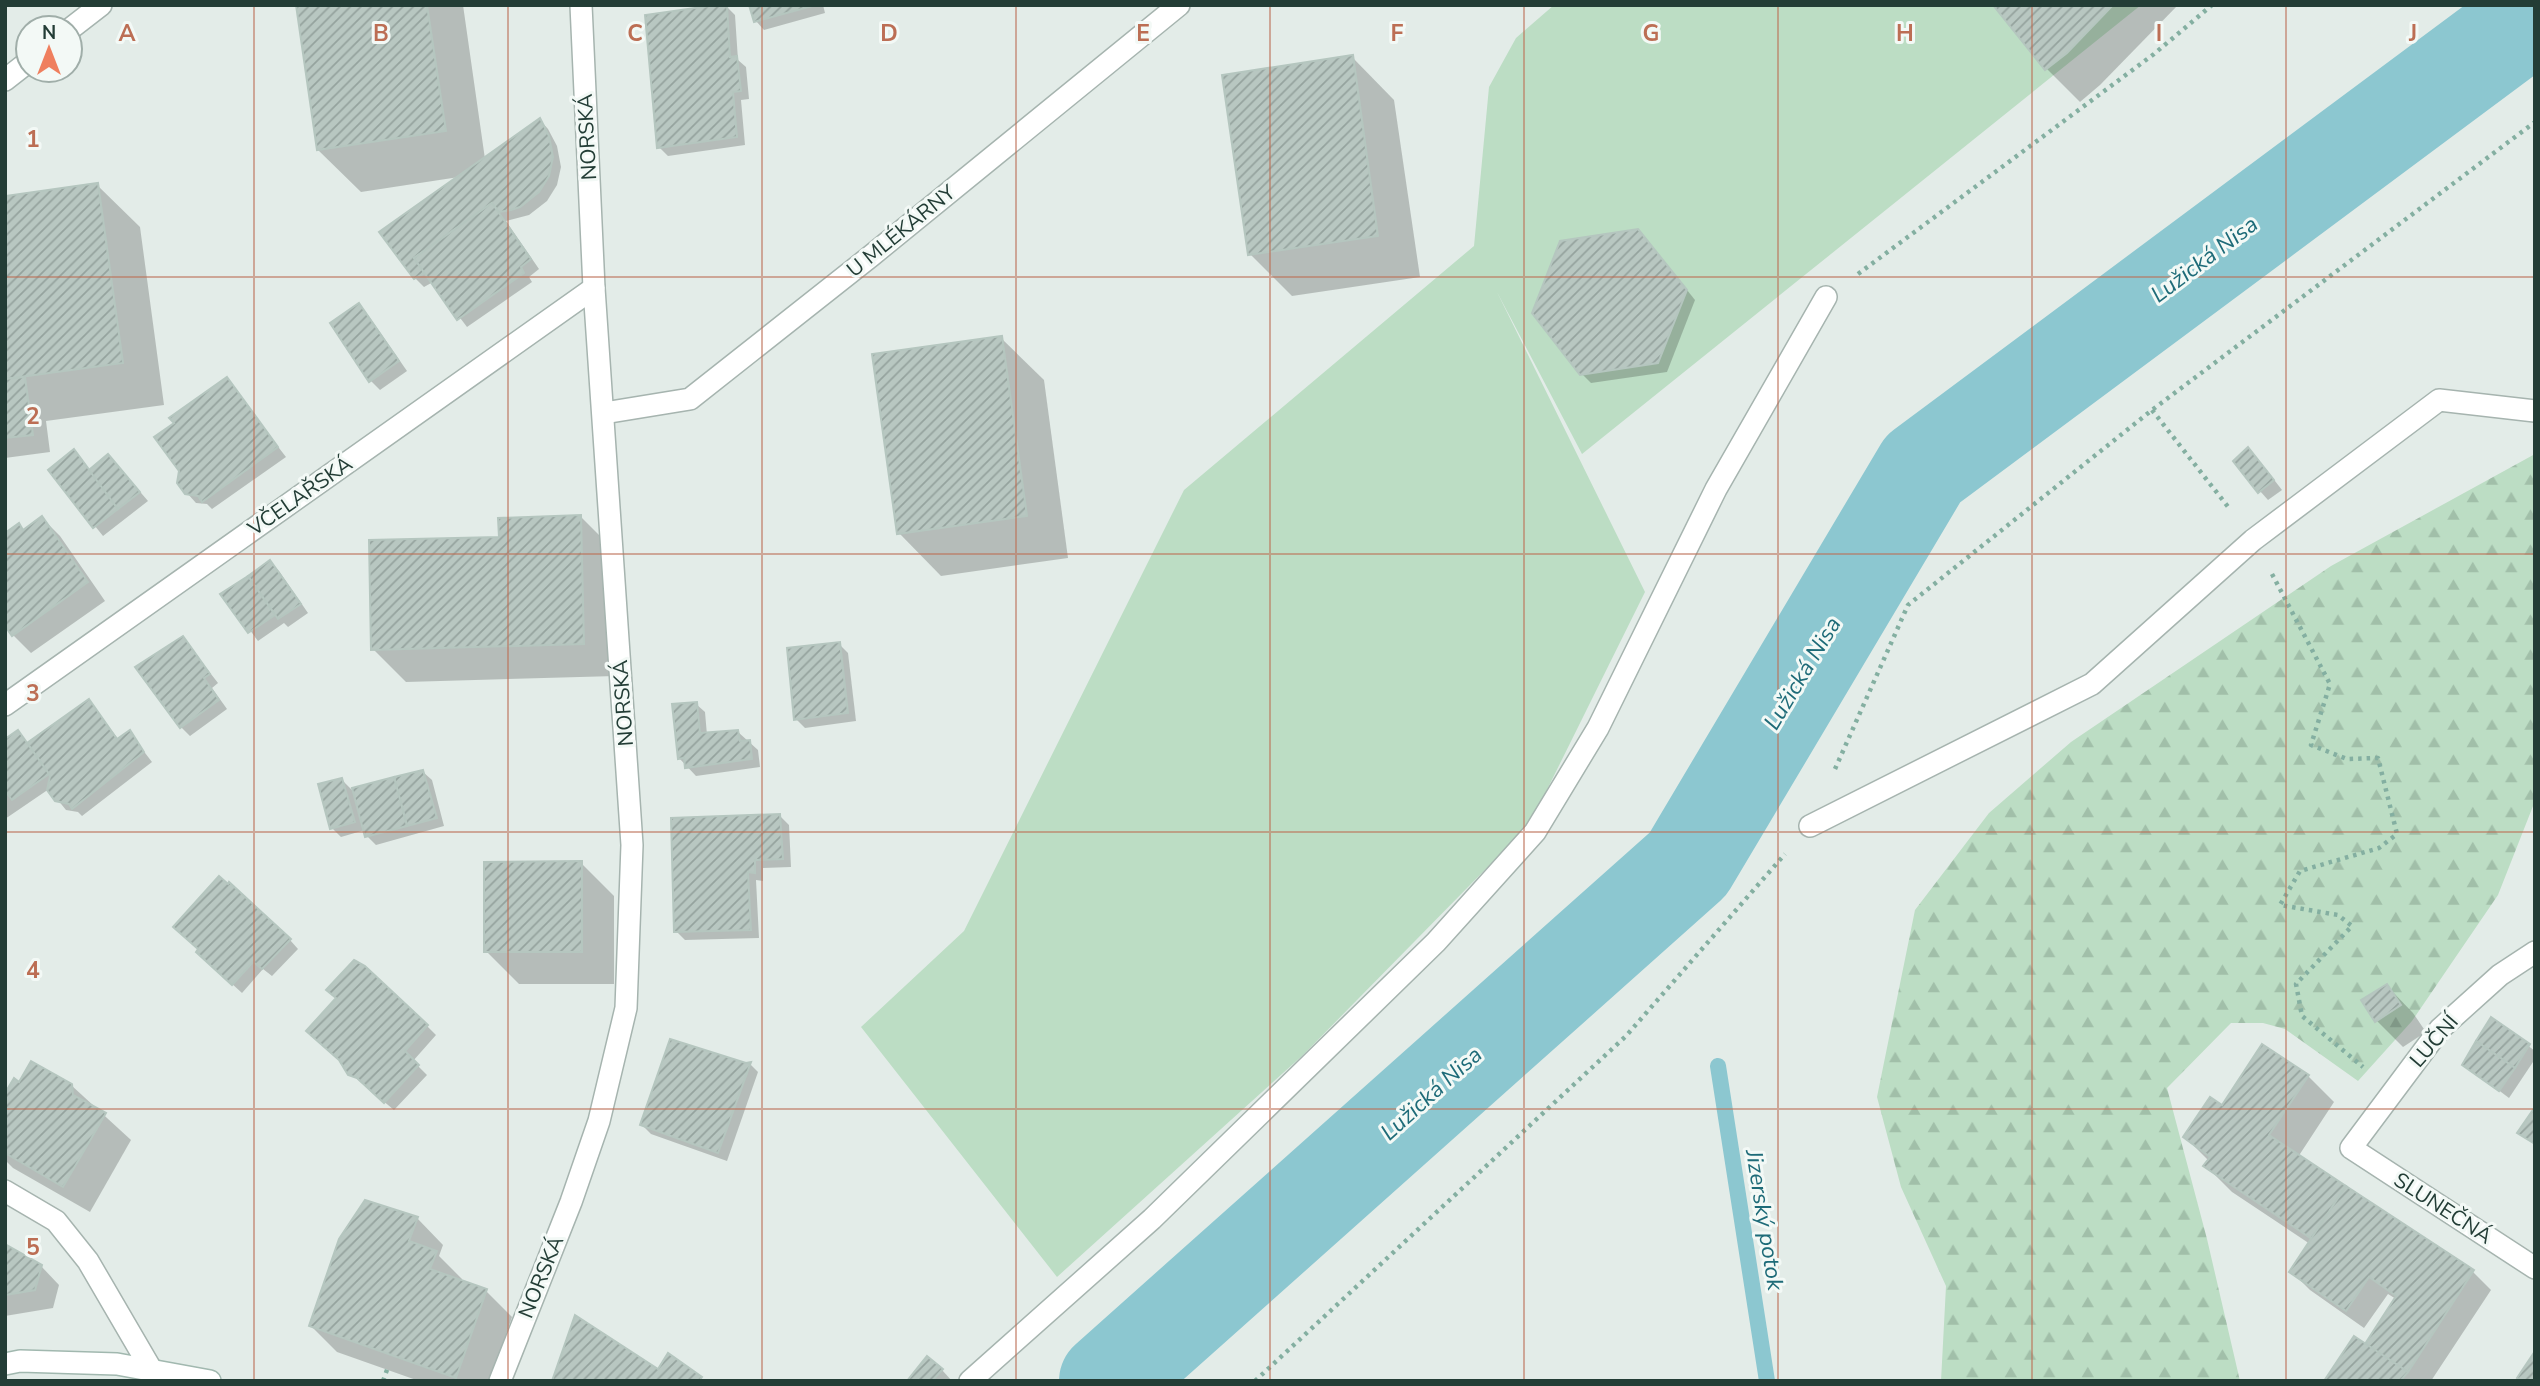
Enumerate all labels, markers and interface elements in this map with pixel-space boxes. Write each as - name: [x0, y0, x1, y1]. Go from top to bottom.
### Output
- north arrow: [14, 14, 84, 84]
- text: A: [118, 18, 136, 49]
- text: B: [373, 18, 389, 49]
- text: C: [627, 18, 643, 49]
- text: D: [880, 18, 898, 49]
- text: E: [1136, 18, 1150, 49]
- text: F: [1391, 18, 1404, 49]
- text: G: [1643, 18, 1659, 49]
- text: H: [1896, 18, 1914, 49]
- text: I: [2156, 18, 2162, 49]
- text: J: [2408, 18, 2417, 49]
- text: N: [42, 20, 56, 46]
- street label: NORSKÁ: [571, 93, 603, 181]
- text: 1: [26, 124, 40, 155]
- street label: U MLÉKÁRNY: [841, 178, 962, 283]
- water label: Lužická Nisa: [2144, 209, 2264, 310]
- text: 2: [26, 401, 40, 432]
- street label: VČELAŘSKÁ: [241, 450, 358, 543]
- water label: Lužická Nisa: [1756, 611, 1848, 736]
- street label: NORSKÁ: [606, 659, 640, 747]
- text: 3: [26, 678, 40, 709]
- text: 4: [26, 955, 40, 986]
- street label: LUČNÍ: [2403, 1008, 2466, 1073]
- water label: Lužická Nisa: [1374, 1039, 1489, 1147]
- water label: Jizerský potok: [1738, 1147, 1791, 1293]
- street label: SLUNEČNÁ: [2389, 1166, 2497, 1250]
- text: 5: [26, 1232, 40, 1263]
- street label: NORSKÁ: [512, 1232, 570, 1322]

